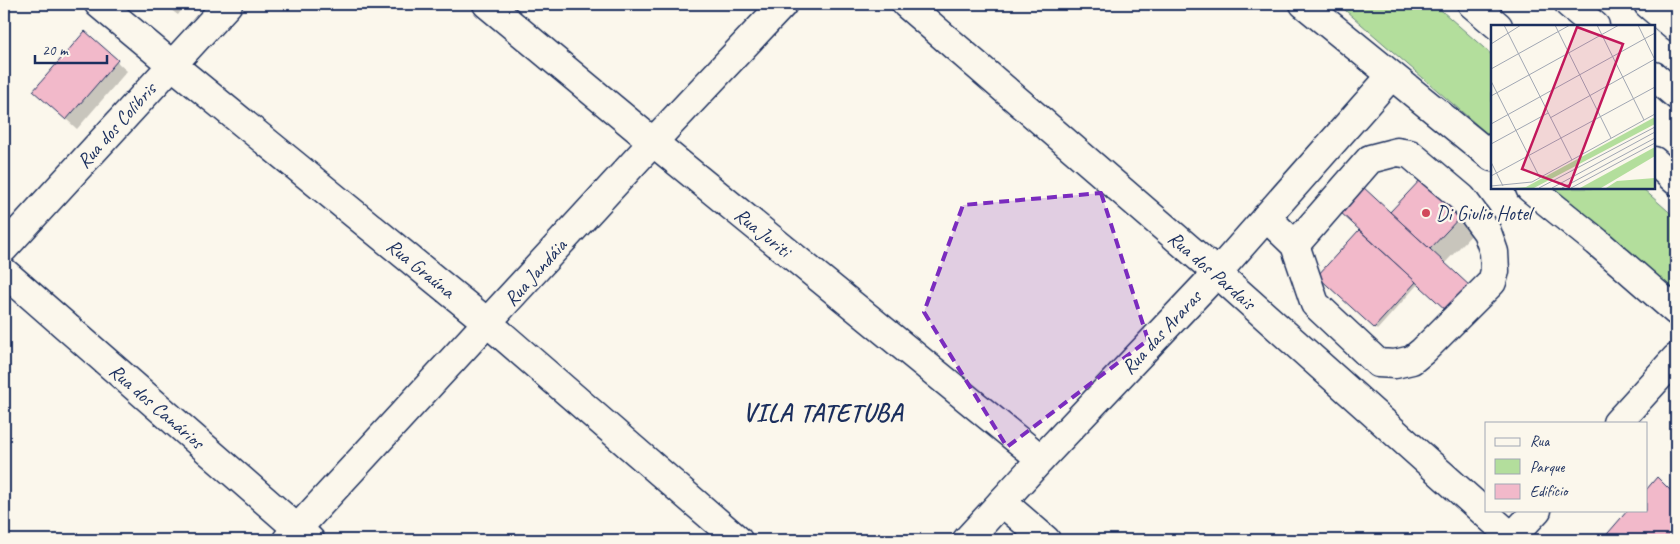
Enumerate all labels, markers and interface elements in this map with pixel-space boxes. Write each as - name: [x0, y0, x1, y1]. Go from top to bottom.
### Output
- inset map: [1491, 25, 1655, 189]
- scale bar: [35, 32, 108, 64]
- text: 20 m: [42, 41, 69, 60]
- street label: Rua dos Colibris: [71, 76, 163, 173]
- place label: Di Giulio Hotel: [1436, 201, 1535, 226]
- street label: Rua Juriti: [729, 202, 798, 264]
- marker: Di Giulio Hotel: [1420, 207, 1432, 219]
- street label: Rua dos Pardais: [1163, 226, 1262, 317]
- street label: Rua Jandáia: [499, 232, 573, 311]
- street label: Rua Graúna: [381, 233, 461, 304]
- street label: Rua das Araras: [1116, 283, 1208, 380]
- street label: Rua dos Canários: [104, 358, 211, 456]
- district label: VILA TATETUBA: [743, 397, 905, 429]
- legend: [1485, 422, 1648, 512]
- text: Rua: [1530, 432, 1550, 451]
- text: Parque: [1530, 458, 1566, 477]
- text: Edifício: [1530, 482, 1569, 501]

